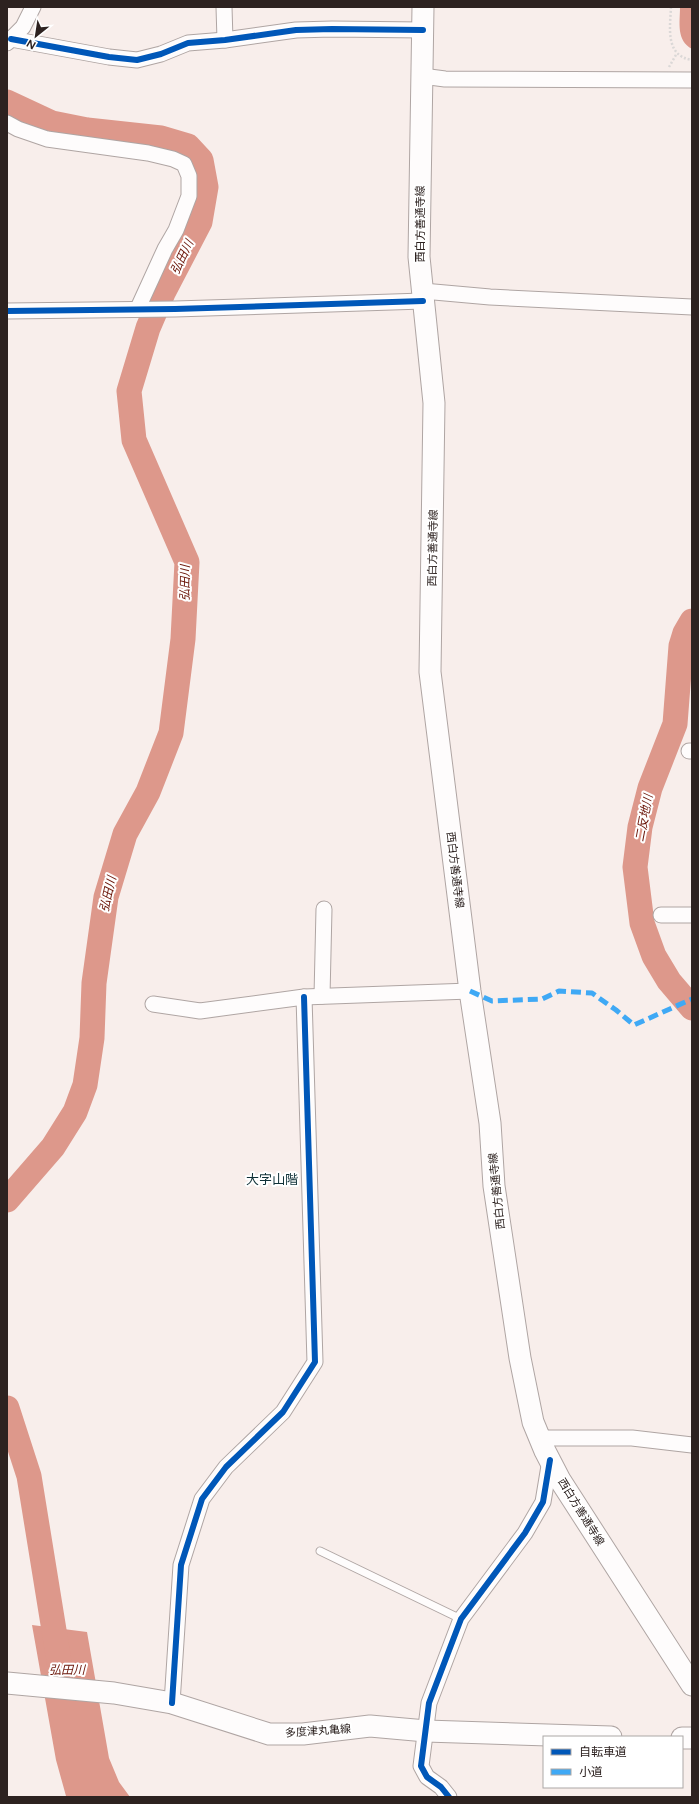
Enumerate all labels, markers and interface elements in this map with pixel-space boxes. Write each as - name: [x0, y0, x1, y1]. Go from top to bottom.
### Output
- north arrow: [16, 16, 56, 56]
- text: N: [24, 36, 38, 52]
- street label: 西白方善通寺線: [414, 186, 427, 263]
- water label: 弘田川: [168, 236, 197, 276]
- street label: 西白方善通寺線: [426, 509, 440, 587]
- water label: 弘田川: [178, 563, 192, 601]
- water label: 二反地川: [633, 791, 656, 843]
- street label: 西白方善通寺線: [444, 831, 466, 909]
- water label: 弘田川: [97, 873, 119, 913]
- street label: 西白方善通寺線: [487, 1152, 507, 1230]
- district label: 大字山階: [246, 1172, 298, 1187]
- street label: 西白方善通寺線: [555, 1476, 607, 1548]
- water label: 弘田川: [49, 1663, 87, 1677]
- street label: 多度津丸亀線: [285, 1722, 351, 1740]
- legend: [543, 1736, 683, 1788]
- text: 自転車道: [579, 1745, 627, 1759]
- text: 小道: [579, 1765, 603, 1779]

